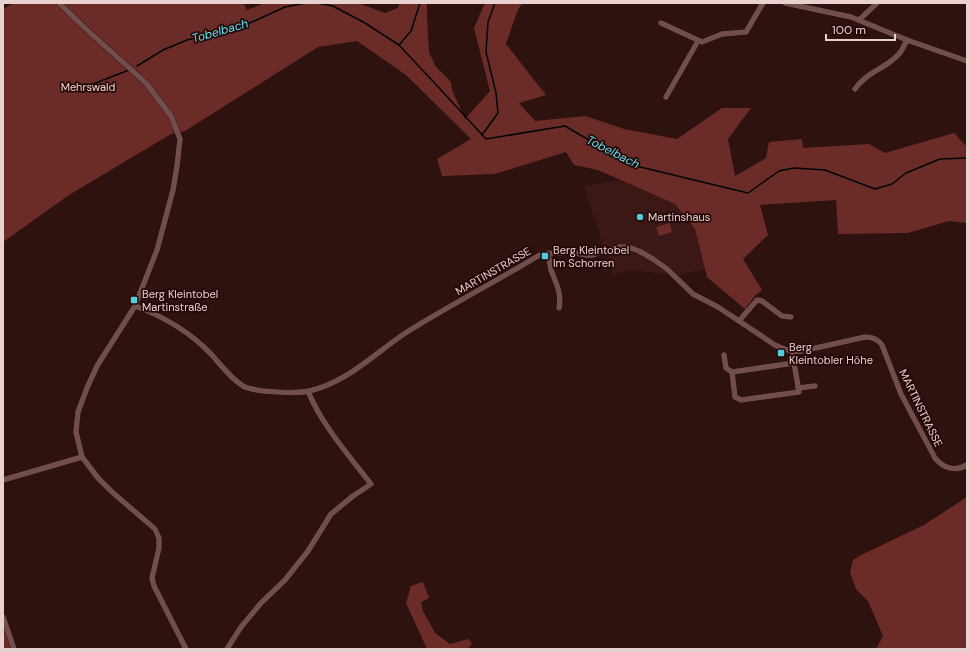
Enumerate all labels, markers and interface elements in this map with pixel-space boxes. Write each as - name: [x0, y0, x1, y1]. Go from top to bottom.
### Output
- water label: Tobelbach: [190, 15, 250, 47]
- scale bar: [826, 16, 895, 42]
- text: 100 m: [832, 22, 866, 38]
- park label: Mehrswald: [61, 80, 115, 94]
- water label: Tobelbach: [584, 132, 642, 172]
- place label: Martinshaus: [648, 210, 710, 224]
- marker: Martinshaus: [635, 212, 645, 222]
- place label: Berg Kleintobel Im Schorren: [553, 243, 629, 270]
- street label: MARTINSTRASSE: [453, 244, 533, 298]
- marker: Berg Kleintobel Im Schorren: [540, 251, 550, 261]
- place label: Berg Kleintobel Martinstraße: [142, 287, 218, 314]
- marker: Berg Kleintobel Martinstraße: [129, 295, 139, 305]
- place label: Berg Kleintobler Höhe: [789, 340, 873, 367]
- marker: Berg Kleintobler Höhe: [776, 348, 786, 358]
- street label: MARTINSTRASSE: [896, 367, 946, 449]

